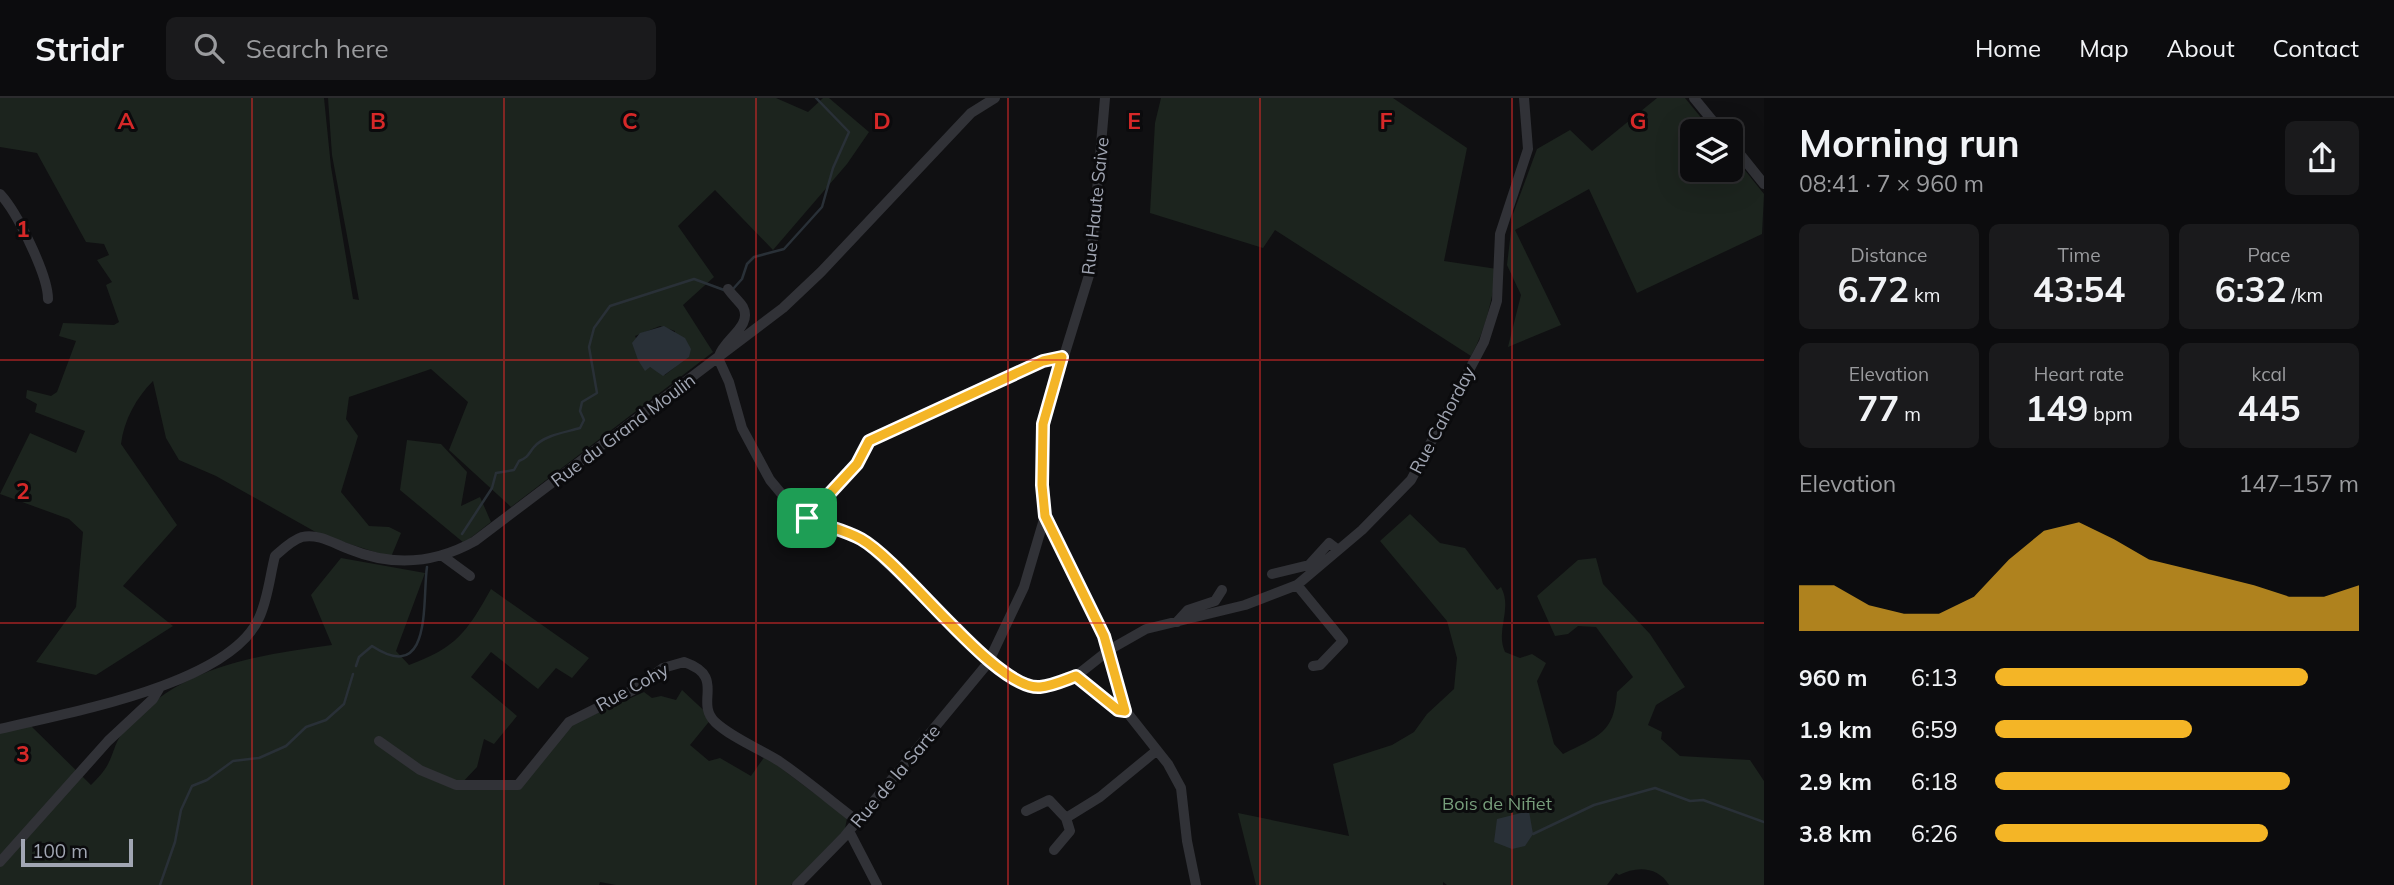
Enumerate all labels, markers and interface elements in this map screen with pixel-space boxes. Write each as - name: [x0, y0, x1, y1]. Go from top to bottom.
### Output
- search box: [166, 17, 656, 80]
- text: Stridr: [35, 28, 124, 69]
- icon: search: [190, 29, 228, 67]
- text: Search here: [246, 32, 389, 65]
- text: Home: [1975, 33, 2041, 63]
- text: Map: [2079, 33, 2129, 63]
- text: About: [2167, 33, 2235, 63]
- text: Contact: [2273, 33, 2359, 63]
- text: A: [117, 106, 135, 135]
- text: B: [370, 106, 386, 135]
- text: C: [622, 106, 638, 135]
- text: D: [873, 106, 891, 135]
- text: E: [1127, 106, 1141, 135]
- text: F: [1379, 106, 1393, 135]
- text: G: [1629, 106, 1647, 135]
- map controls: [1680, 119, 1743, 182]
- button: layers: [1680, 119, 1743, 182]
- text: Morning run: [1799, 119, 2020, 167]
- button: share: [2285, 121, 2359, 195]
- street label: Rue Haute Saive: [1076, 136, 1114, 276]
- text: 08:41 · 7 × 960 m: [1799, 169, 1984, 198]
- text: 1: [16, 214, 30, 243]
- text: Distance: [1851, 243, 1927, 267]
- text: Time: [2057, 243, 2101, 267]
- text: Pace: [2248, 243, 2290, 267]
- text: 6.72: [1837, 267, 1909, 311]
- text: 43:54: [2033, 267, 2125, 311]
- text: 6:32: [2215, 267, 2286, 311]
- text: km: [1909, 283, 1941, 307]
- text: /km: [2286, 283, 2323, 307]
- street label: Rue Cahorday: [1404, 362, 1480, 478]
- text: Elevation: [1849, 362, 1929, 386]
- text: Heart rate: [2034, 362, 2124, 386]
- text: kcal: [2252, 362, 2286, 386]
- street label: Rue du Grand Moulin: [546, 368, 700, 492]
- text: 77: [1857, 386, 1899, 430]
- text: 149: [2025, 386, 2088, 430]
- text: 445: [2237, 386, 2301, 430]
- text: m: [1899, 402, 1921, 426]
- text: bpm: [2088, 402, 2133, 426]
- text: Elevation: [1799, 469, 1896, 498]
- text: 147–157 m: [2238, 469, 2359, 498]
- text: 2: [16, 476, 30, 505]
- pin: [777, 488, 837, 548]
- icon: arrive: [788, 499, 826, 537]
- street label: Rue Cohy: [592, 658, 673, 716]
- text: 960 m: [1799, 663, 1867, 692]
- text: 6:13: [1911, 663, 1958, 692]
- text: 1.9 km: [1799, 715, 1872, 744]
- text: 6:59: [1911, 715, 1958, 744]
- street label: Rue de la Sarte: [845, 720, 945, 832]
- text: 3: [16, 739, 30, 768]
- text: 2.9 km: [1799, 767, 1872, 796]
- text: 6:18: [1911, 767, 1958, 796]
- park label: Bois de Nifiet: [1442, 792, 1552, 815]
- text: 3.8 km: [1799, 819, 1872, 848]
- text: 6:26: [1911, 819, 1958, 848]
- scale bar: [21, 836, 133, 868]
- text: 100 m: [32, 839, 88, 863]

